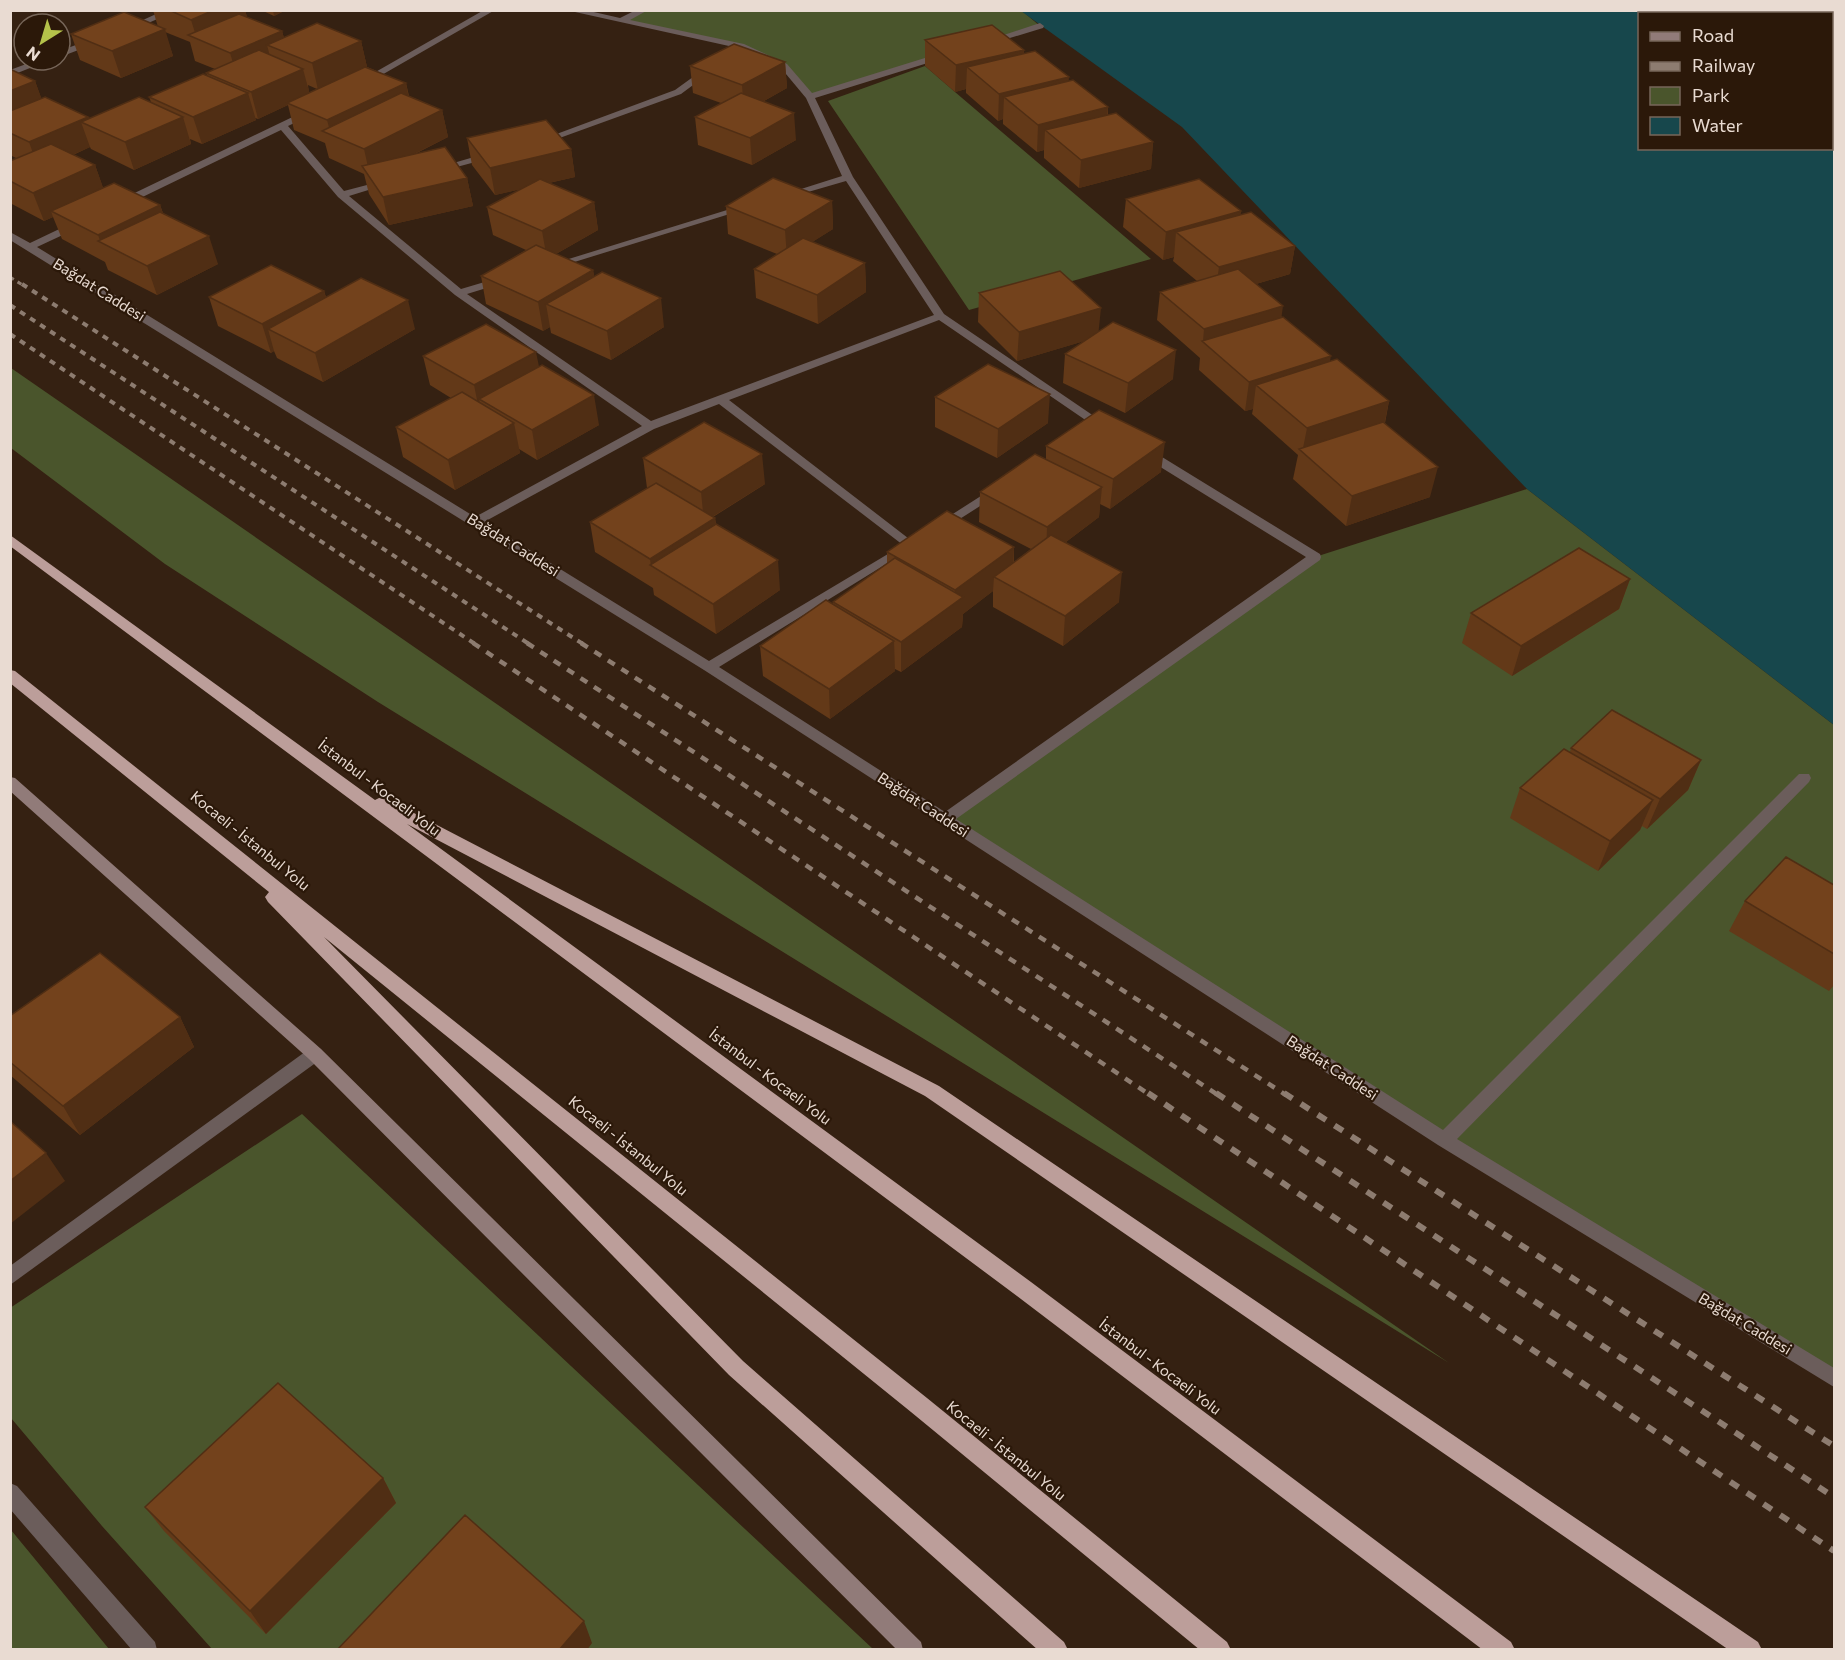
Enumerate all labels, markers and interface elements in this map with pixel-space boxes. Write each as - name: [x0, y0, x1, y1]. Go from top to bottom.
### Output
- north arrow: [12, 12, 72, 72]
- legend: [1638, 12, 1833, 150]
- text: Road: [1692, 24, 1734, 46]
- text: N: [22, 43, 43, 66]
- text: Railway: [1692, 54, 1755, 76]
- text: Park: [1692, 84, 1730, 106]
- text: Water: [1692, 114, 1743, 136]
- street label: Bağdat Caddesi: [50, 254, 149, 325]
- street label: Bağdat Caddesi: [464, 509, 563, 580]
- street label: İstanbul - Kocaeli Yolu: [315, 735, 444, 839]
- street label: Bağdat Caddesi: [875, 768, 973, 840]
- street label: Kocaeli - İstanbul Yolu: [187, 787, 314, 894]
- street label: İstanbul - Kocaeli Yolu: [706, 1024, 835, 1128]
- street label: Bağdat Caddesi: [1284, 1031, 1382, 1103]
- street label: Kocaeli - İstanbul Yolu: [565, 1092, 692, 1199]
- street label: Bağdat Caddesi: [1696, 1288, 1795, 1358]
- street label: İstanbul - Kocaeli Yolu: [1096, 1314, 1225, 1418]
- street label: Kocaeli - İstanbul Yolu: [943, 1397, 1070, 1504]

